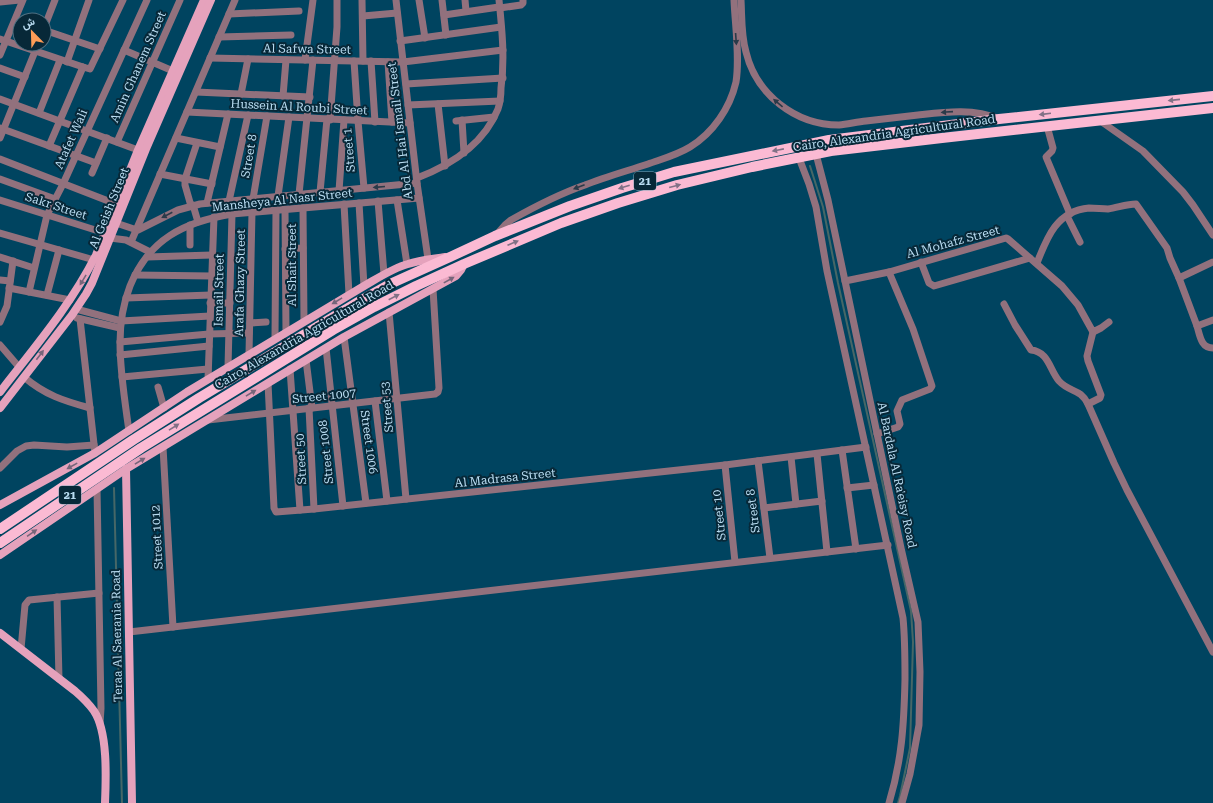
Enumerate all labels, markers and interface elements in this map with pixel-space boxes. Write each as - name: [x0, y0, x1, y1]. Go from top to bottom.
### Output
- street label: Amin Ghanem Street: [107, 9, 169, 125]
- north arrow: [12, 12, 52, 52]
- text: ش: [20, 15, 37, 32]
- one-way arrow: [733, 33, 740, 45]
- street label: Al Safwa Street: [263, 41, 352, 57]
- street label: Abd Al Hai Ismail Street: [385, 61, 415, 200]
- street label: Hussein Al Roubi Street: [230, 96, 368, 118]
- one-way arrow: [1168, 96, 1180, 103]
- one-way arrow: [773, 99, 783, 107]
- street label: Atafet Wali: [52, 107, 90, 171]
- one-way arrow: [941, 109, 953, 116]
- one-way arrow: [1039, 111, 1051, 117]
- street label: Cairo, Alexandria Agricultural Road: [792, 112, 996, 154]
- street label: Street 1: [340, 127, 358, 173]
- street label: Street 8: [238, 133, 260, 179]
- one-way arrow: [771, 147, 784, 153]
- street label: Al Geish Street: [86, 165, 132, 251]
- road number: 21: [634, 172, 656, 190]
- one-way arrow: [669, 183, 681, 189]
- one-way arrow: [372, 184, 385, 190]
- one-way arrow: [572, 184, 584, 190]
- one-way arrow: [618, 185, 630, 191]
- street label: Mansheya Al Nasr Street: [211, 186, 353, 214]
- street label: Sakr Street: [23, 189, 89, 223]
- one-way arrow: [162, 212, 173, 218]
- street label: Al Shait Street: [285, 223, 299, 306]
- street label: Al Mohafz Street: [905, 223, 1002, 261]
- street label: Arafa Ghazy Street: [232, 229, 248, 337]
- one-way arrow: [507, 240, 518, 246]
- street label: Ismail Street: [211, 253, 227, 326]
- one-way arrow: [79, 274, 86, 286]
- one-way arrow: [443, 276, 455, 283]
- street label: Cairo, Alexandria Agricultural Road: [212, 278, 396, 392]
- one-way arrow: [388, 293, 400, 300]
- one-way arrow: [332, 297, 342, 305]
- one-way arrow: [36, 350, 44, 360]
- street label: Street 53: [378, 381, 396, 433]
- street label: Street 1007: [291, 386, 357, 406]
- one-way arrow: [246, 389, 256, 397]
- street label: Al Bardala Al Ra'eisy Road: [875, 401, 919, 550]
- street label: Street 1006: [358, 409, 380, 475]
- street label: Street 1008: [316, 419, 336, 485]
- one-way arrow: [168, 424, 180, 431]
- street label: Street 50: [293, 433, 309, 485]
- one-way arrow: [134, 457, 146, 464]
- one-way arrow: [66, 462, 78, 469]
- street label: Al Madrasa Street: [454, 466, 557, 490]
- road number: 21: [59, 486, 81, 504]
- street label: Street 8: [743, 488, 763, 534]
- street label: Street 10: [709, 489, 729, 541]
- street label: Street 1012: [148, 504, 166, 569]
- one-way arrow: [27, 529, 37, 537]
- street label: Teraa Al Saerania Road: [109, 569, 125, 702]

